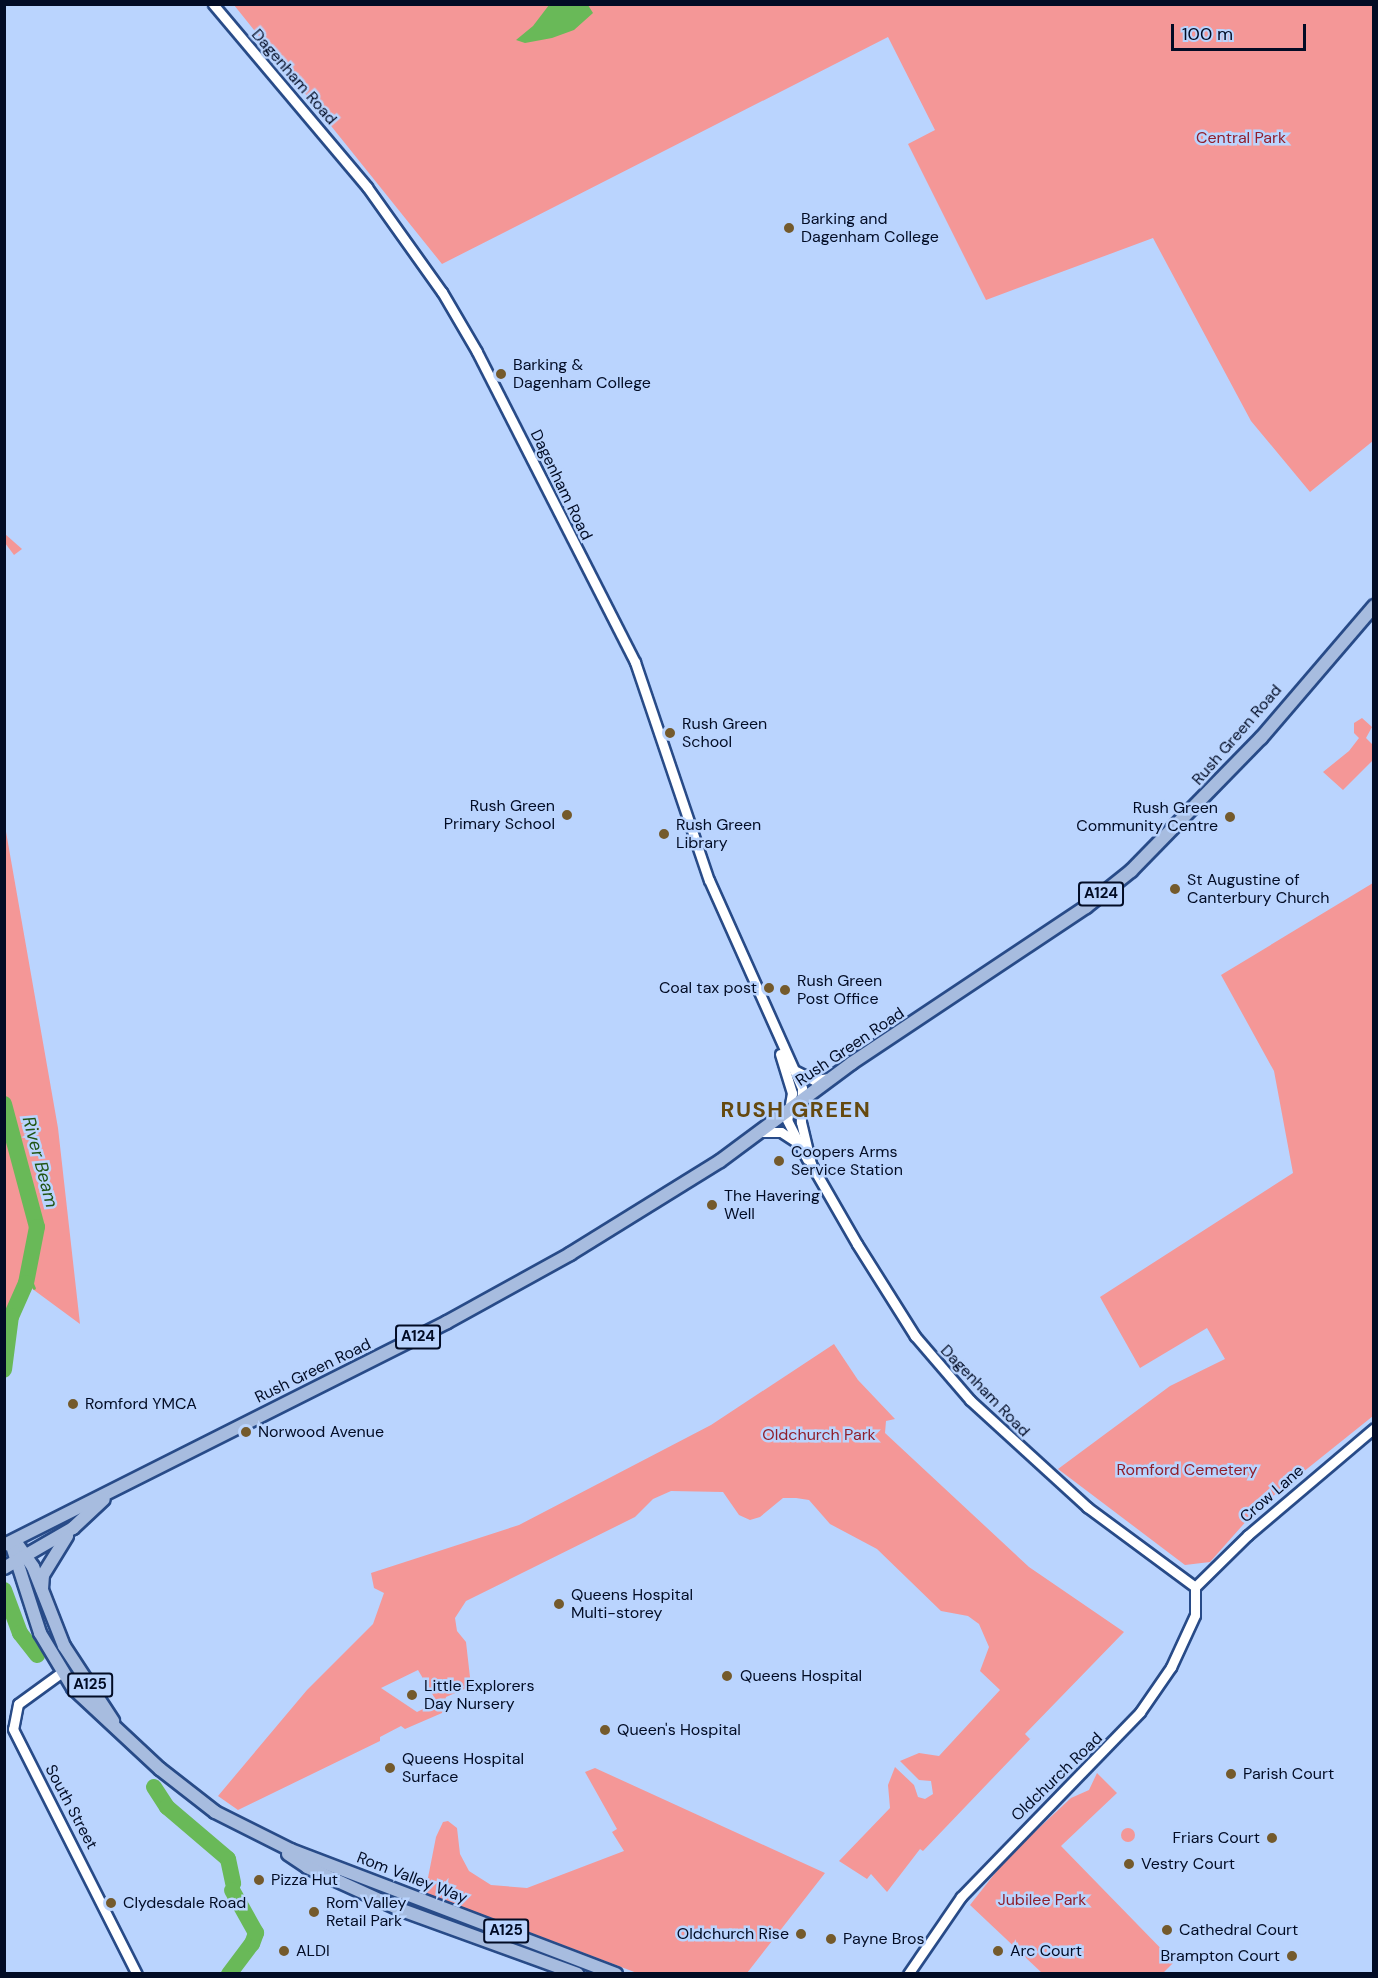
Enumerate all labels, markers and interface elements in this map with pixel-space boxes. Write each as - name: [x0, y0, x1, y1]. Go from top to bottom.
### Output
- scale bar: [1174, 12, 1309, 50]
- text: 100 m: [1182, 22, 1233, 46]
- street label: Dagenham Road: [247, 25, 341, 129]
- park label: Central Park: [1196, 128, 1286, 148]
- place label: Barking and Dagenham College: [801, 209, 939, 247]
- marker: Barking and Dagenham College: [782, 221, 796, 235]
- place label: Barking & Dagenham College: [513, 355, 651, 393]
- marker: Barking & Dagenham College: [494, 367, 508, 381]
- street label: Dagenham Road: [526, 427, 596, 543]
- street label: Rush Green Road: [1188, 681, 1286, 789]
- place label: Rush Green School: [682, 714, 767, 752]
- marker: Rush Green School: [663, 726, 677, 740]
- place label: Rush Green Primary School: [444, 796, 555, 834]
- place label: Rush Green Community Centre: [1076, 798, 1218, 836]
- marker: Rush Green Primary School: [560, 808, 574, 822]
- marker: Rush Green Community Centre: [1223, 810, 1237, 824]
- place label: Rush Green Library: [676, 815, 761, 853]
- marker: Rush Green Library: [657, 827, 671, 841]
- place label: St Augustine of Canterbury Church: [1187, 870, 1329, 908]
- road number: A124: [1077, 882, 1125, 906]
- marker: St Augustine of Canterbury Church: [1168, 882, 1182, 896]
- place label: Rush Green Post Office: [797, 971, 882, 1009]
- place label: Coal tax post: [659, 978, 757, 998]
- marker: Coal tax post: [762, 981, 776, 995]
- marker: Rush Green Post Office: [778, 983, 792, 997]
- street label: Rush Green Road: [792, 1004, 908, 1090]
- district label: RUSH GREEN: [721, 1097, 871, 1123]
- water label: River Beam: [17, 1114, 63, 1210]
- place label: Coopers Arms Service Station: [791, 1142, 903, 1180]
- marker: Coopers Arms Service Station: [772, 1154, 786, 1168]
- place label: The Havering Well: [724, 1186, 820, 1224]
- marker: The Havering Well: [705, 1198, 719, 1212]
- road number: A124: [394, 1325, 442, 1349]
- street label: Rush Green Road: [252, 1335, 374, 1407]
- street label: Dagenham Road: [936, 1341, 1034, 1441]
- place label: Romford YMCA: [85, 1394, 197, 1414]
- marker: Romford YMCA: [66, 1397, 80, 1411]
- place label: Norwood Avenue: [258, 1422, 384, 1442]
- marker: Norwood Avenue: [239, 1425, 253, 1439]
- park label: Oldchurch Park: [762, 1425, 876, 1445]
- park label: Romford Cemetery: [1117, 1460, 1257, 1480]
- street label: Crow Lane: [1236, 1461, 1308, 1527]
- place label: Queens Hospital Multi-storey: [571, 1585, 693, 1623]
- marker: Queens Hospital Multi-storey: [552, 1597, 566, 1611]
- place label: Queens Hospital: [740, 1666, 862, 1686]
- marker: Queens Hospital: [718, 1667, 736, 1685]
- road number: A125: [66, 1673, 114, 1697]
- place label: Little Explorers Day Nursery: [424, 1676, 534, 1714]
- marker: Little Explorers Day Nursery: [405, 1688, 419, 1702]
- place label: Queen's Hospital: [617, 1720, 741, 1740]
- marker: Queen's Hospital: [598, 1723, 612, 1737]
- street label: Oldchurch Road: [1008, 1729, 1106, 1825]
- place label: Queens Hospital Surface: [402, 1749, 524, 1787]
- street label: South Street: [41, 1761, 101, 1853]
- marker: Queens Hospital Surface: [383, 1761, 397, 1775]
- place label: Parish Court: [1243, 1764, 1334, 1784]
- marker: Parish Court: [1224, 1767, 1238, 1781]
- place label: Friars Court: [1172, 1828, 1260, 1848]
- marker: Friars Court: [1265, 1831, 1279, 1845]
- street label: Rom Valley Way: [354, 1848, 470, 1908]
- place label: Vestry Court: [1141, 1854, 1235, 1874]
- marker: Vestry Court: [1122, 1857, 1136, 1871]
- place label: Pizza Hut: [271, 1870, 338, 1890]
- marker: Pizza Hut: [252, 1873, 266, 1887]
- park label: Jubilee Park: [998, 1890, 1086, 1910]
- place label: Clydesdale Road: [123, 1893, 246, 1913]
- place label: Rom Valley Retail Park: [326, 1893, 406, 1931]
- marker: Clydesdale Road: [104, 1896, 118, 1910]
- marker: Rom Valley Retail Park: [307, 1905, 321, 1919]
- road number: A125: [482, 1919, 530, 1943]
- place label: Cathedral Court: [1179, 1920, 1298, 1940]
- marker: Cathedral Court: [1160, 1923, 1174, 1937]
- place label: Oldchurch Rise: [677, 1924, 789, 1944]
- marker: Oldchurch Rise: [794, 1927, 808, 1941]
- place label: Payne Bros: [843, 1929, 925, 1949]
- marker: Payne Bros: [824, 1932, 838, 1946]
- place label: ALDI: [296, 1941, 330, 1961]
- place label: Arc Court: [1010, 1941, 1082, 1961]
- marker: ALDI: [277, 1944, 291, 1958]
- marker: Arc Court: [991, 1944, 1005, 1958]
- place label: Brampton Court: [1160, 1946, 1280, 1966]
- marker: Brampton Court: [1285, 1949, 1299, 1963]

